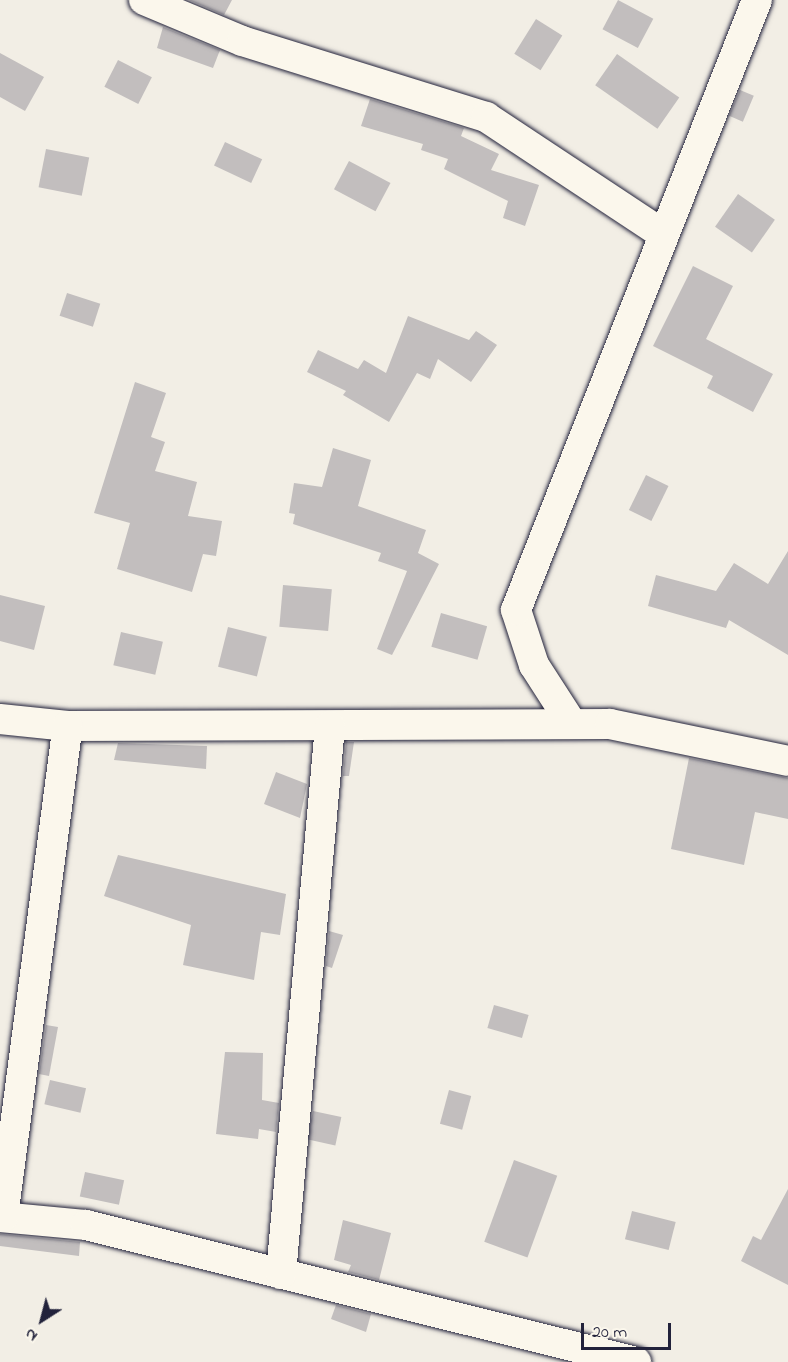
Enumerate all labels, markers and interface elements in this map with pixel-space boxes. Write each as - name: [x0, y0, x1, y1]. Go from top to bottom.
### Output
- north arrow: [12, 1290, 72, 1350]
- scale bar: [584, 1311, 674, 1349]
- text: 20 m: [592, 1320, 627, 1346]
- text: N: [20, 1322, 43, 1347]

